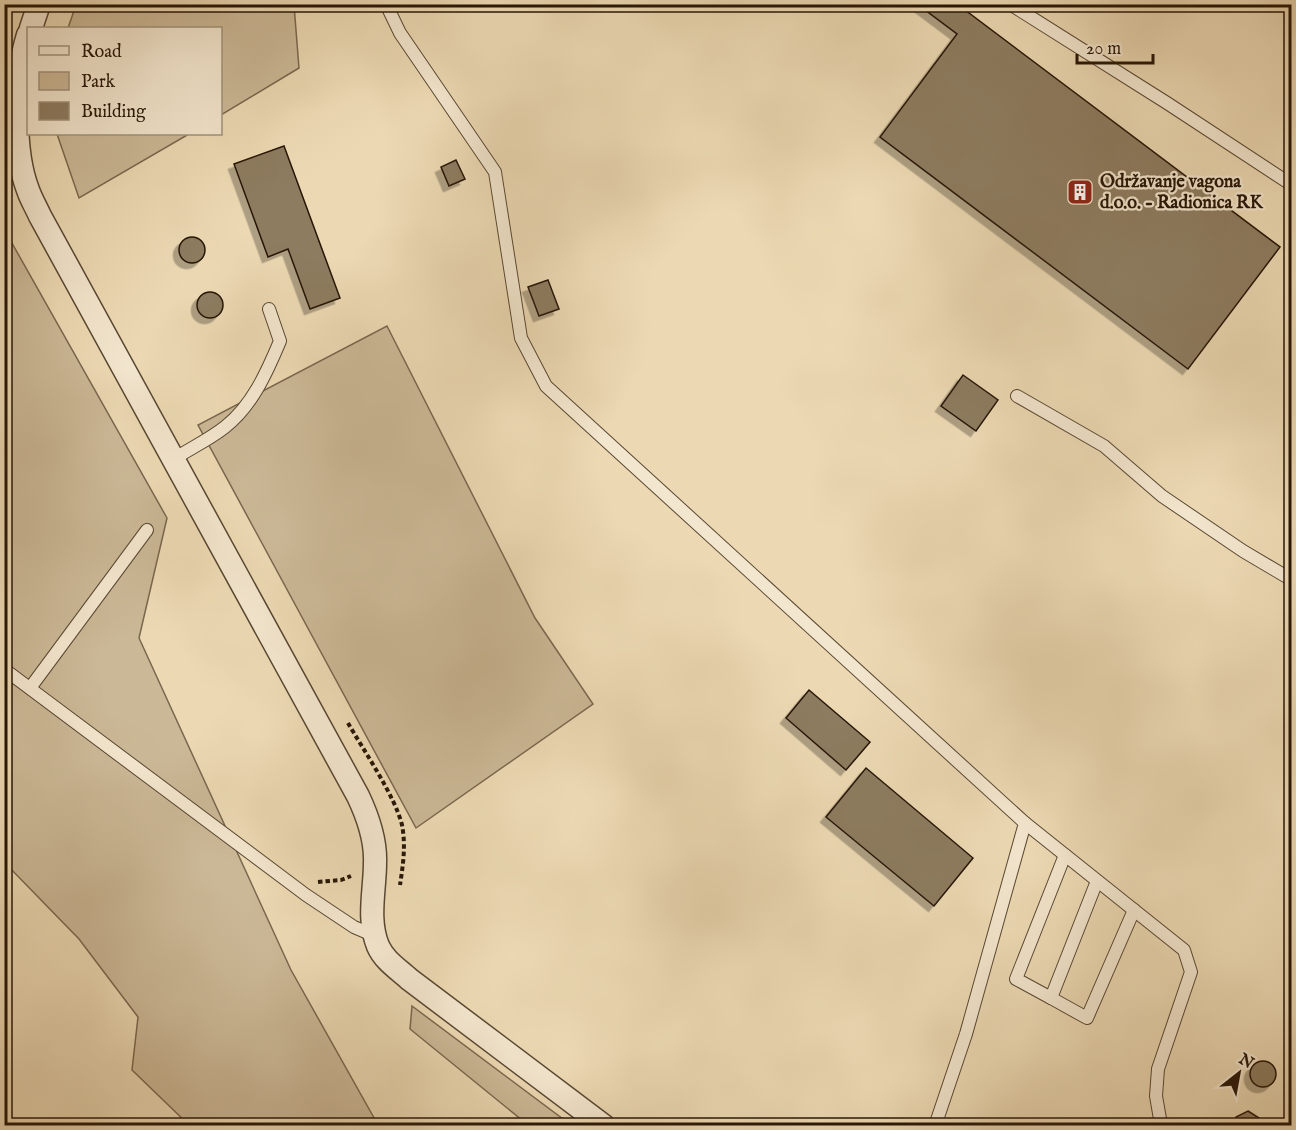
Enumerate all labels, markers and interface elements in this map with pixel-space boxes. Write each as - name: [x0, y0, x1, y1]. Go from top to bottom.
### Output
- legend: [27, 27, 222, 135]
- scale bar: [1077, 27, 1154, 65]
- text: 20 m: [1086, 38, 1121, 61]
- text: Road: [81, 41, 122, 64]
- text: Park: [81, 71, 116, 94]
- text: Building: [81, 101, 146, 124]
- place label: Održavanje vagona d.o.o. - Radionica RK: [1100, 171, 1264, 215]
- building icon: Održavanje vagona d.o.o. - Radionica RK: [1065, 177, 1095, 207]
- north arrow: [1209, 1043, 1269, 1103]
- text: N: [1234, 1049, 1257, 1074]

